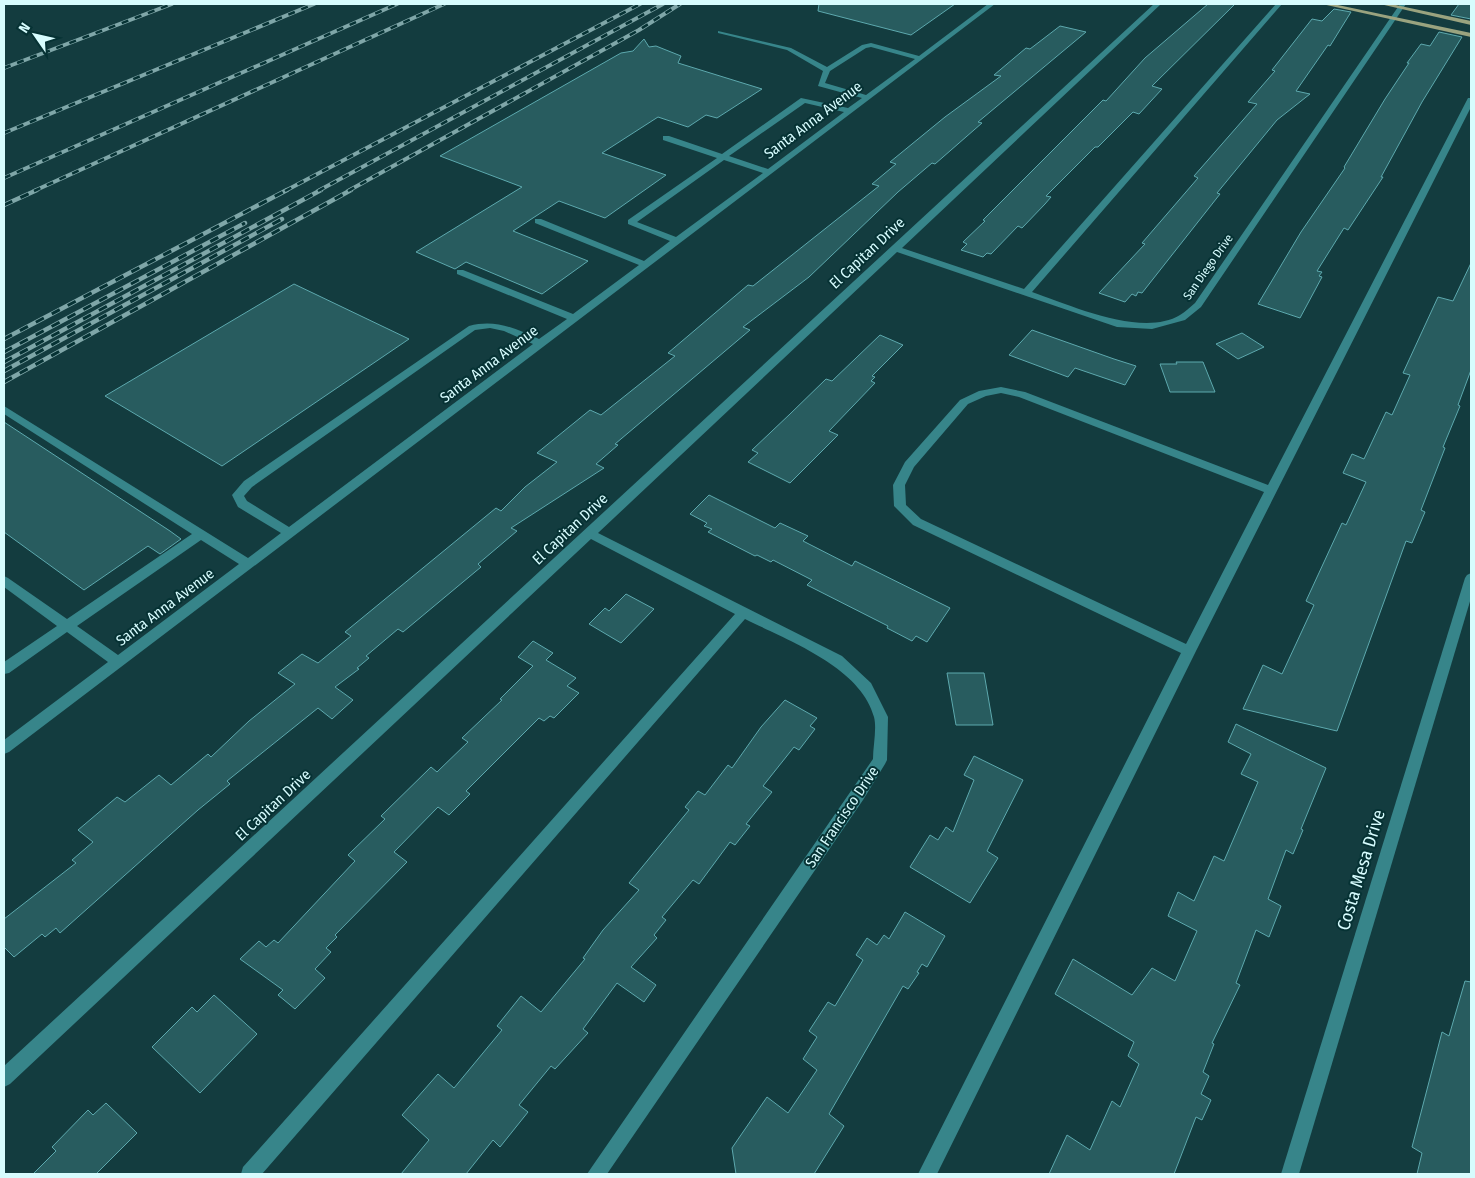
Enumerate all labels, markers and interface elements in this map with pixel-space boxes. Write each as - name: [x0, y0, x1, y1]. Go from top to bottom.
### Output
- north arrow: [10, 10, 60, 60]
- text: N: [15, 20, 34, 36]
- street label: Santa Anna Avenue: [760, 77, 866, 163]
- street label: El Capitan Drive: [826, 214, 908, 292]
- street label: San Diego Drive: [1180, 231, 1236, 303]
- street label: Santa Anna Avenue: [436, 321, 542, 407]
- street label: El Capitan Drive: [529, 490, 611, 568]
- street label: Santa Anna Avenue: [112, 564, 218, 650]
- street label: San Francisco Drive: [801, 763, 883, 871]
- street label: El Capitan Drive: [232, 766, 314, 844]
- street label: Costa Mesa Drive: [1332, 807, 1390, 933]

